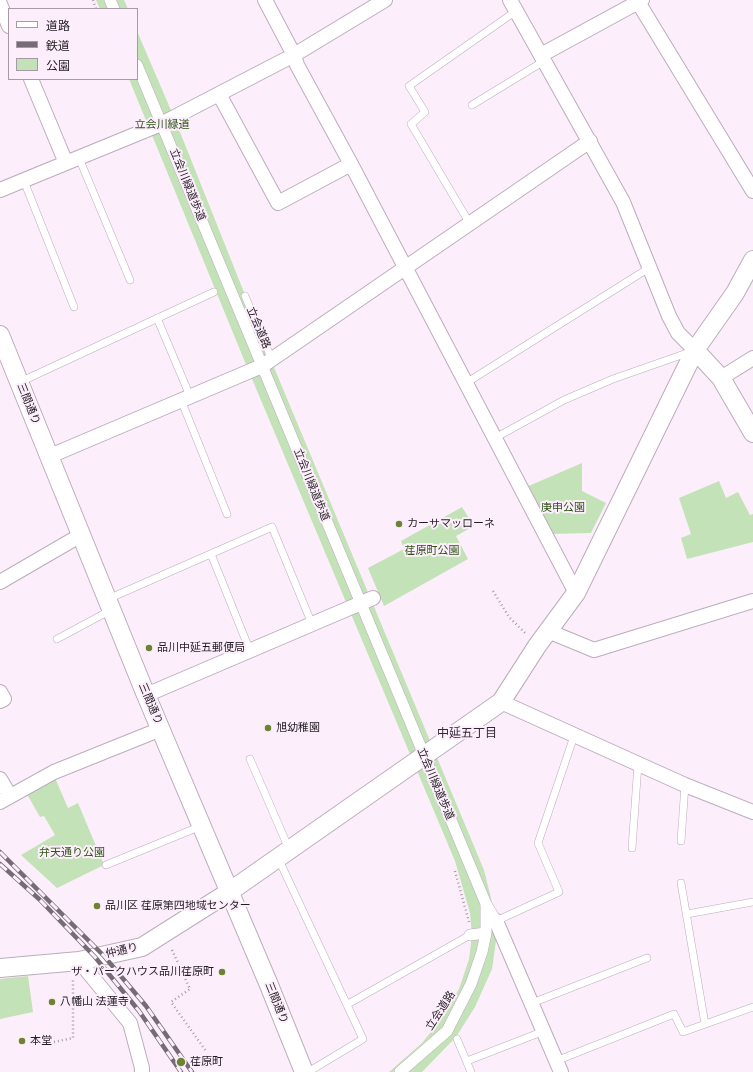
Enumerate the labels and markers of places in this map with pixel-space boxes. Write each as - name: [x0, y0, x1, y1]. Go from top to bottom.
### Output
- place label: カーサマッローネ: [407, 517, 495, 531]
- marker: カーサマッローネ: [394, 519, 404, 529]
- place label: 品川中延五郵便局: [157, 641, 245, 655]
- marker: 品川中延五郵便局: [144, 643, 154, 653]
- place label: 旭幼稚園: [276, 721, 320, 735]
- marker: 旭幼稚園: [263, 723, 273, 733]
- place label: 品川区 荏原第四地域センター: [105, 899, 251, 913]
- marker: 品川区 荏原第四地域センター: [92, 901, 102, 911]
- place label: ザ・パークハウス品川荏原町: [71, 965, 214, 979]
- marker: ザ・パークハウス品川荏原町: [217, 967, 227, 977]
- place label: 八幡山 法蓮寺: [60, 995, 129, 1009]
- marker: 八幡山 法蓮寺: [47, 997, 57, 1007]
- place label: 本堂: [30, 1034, 52, 1048]
- marker: 本堂: [17, 1036, 27, 1046]
- place label: 荏原町: [190, 1055, 223, 1069]
- marker: 荏原町: [175, 1056, 187, 1068]

